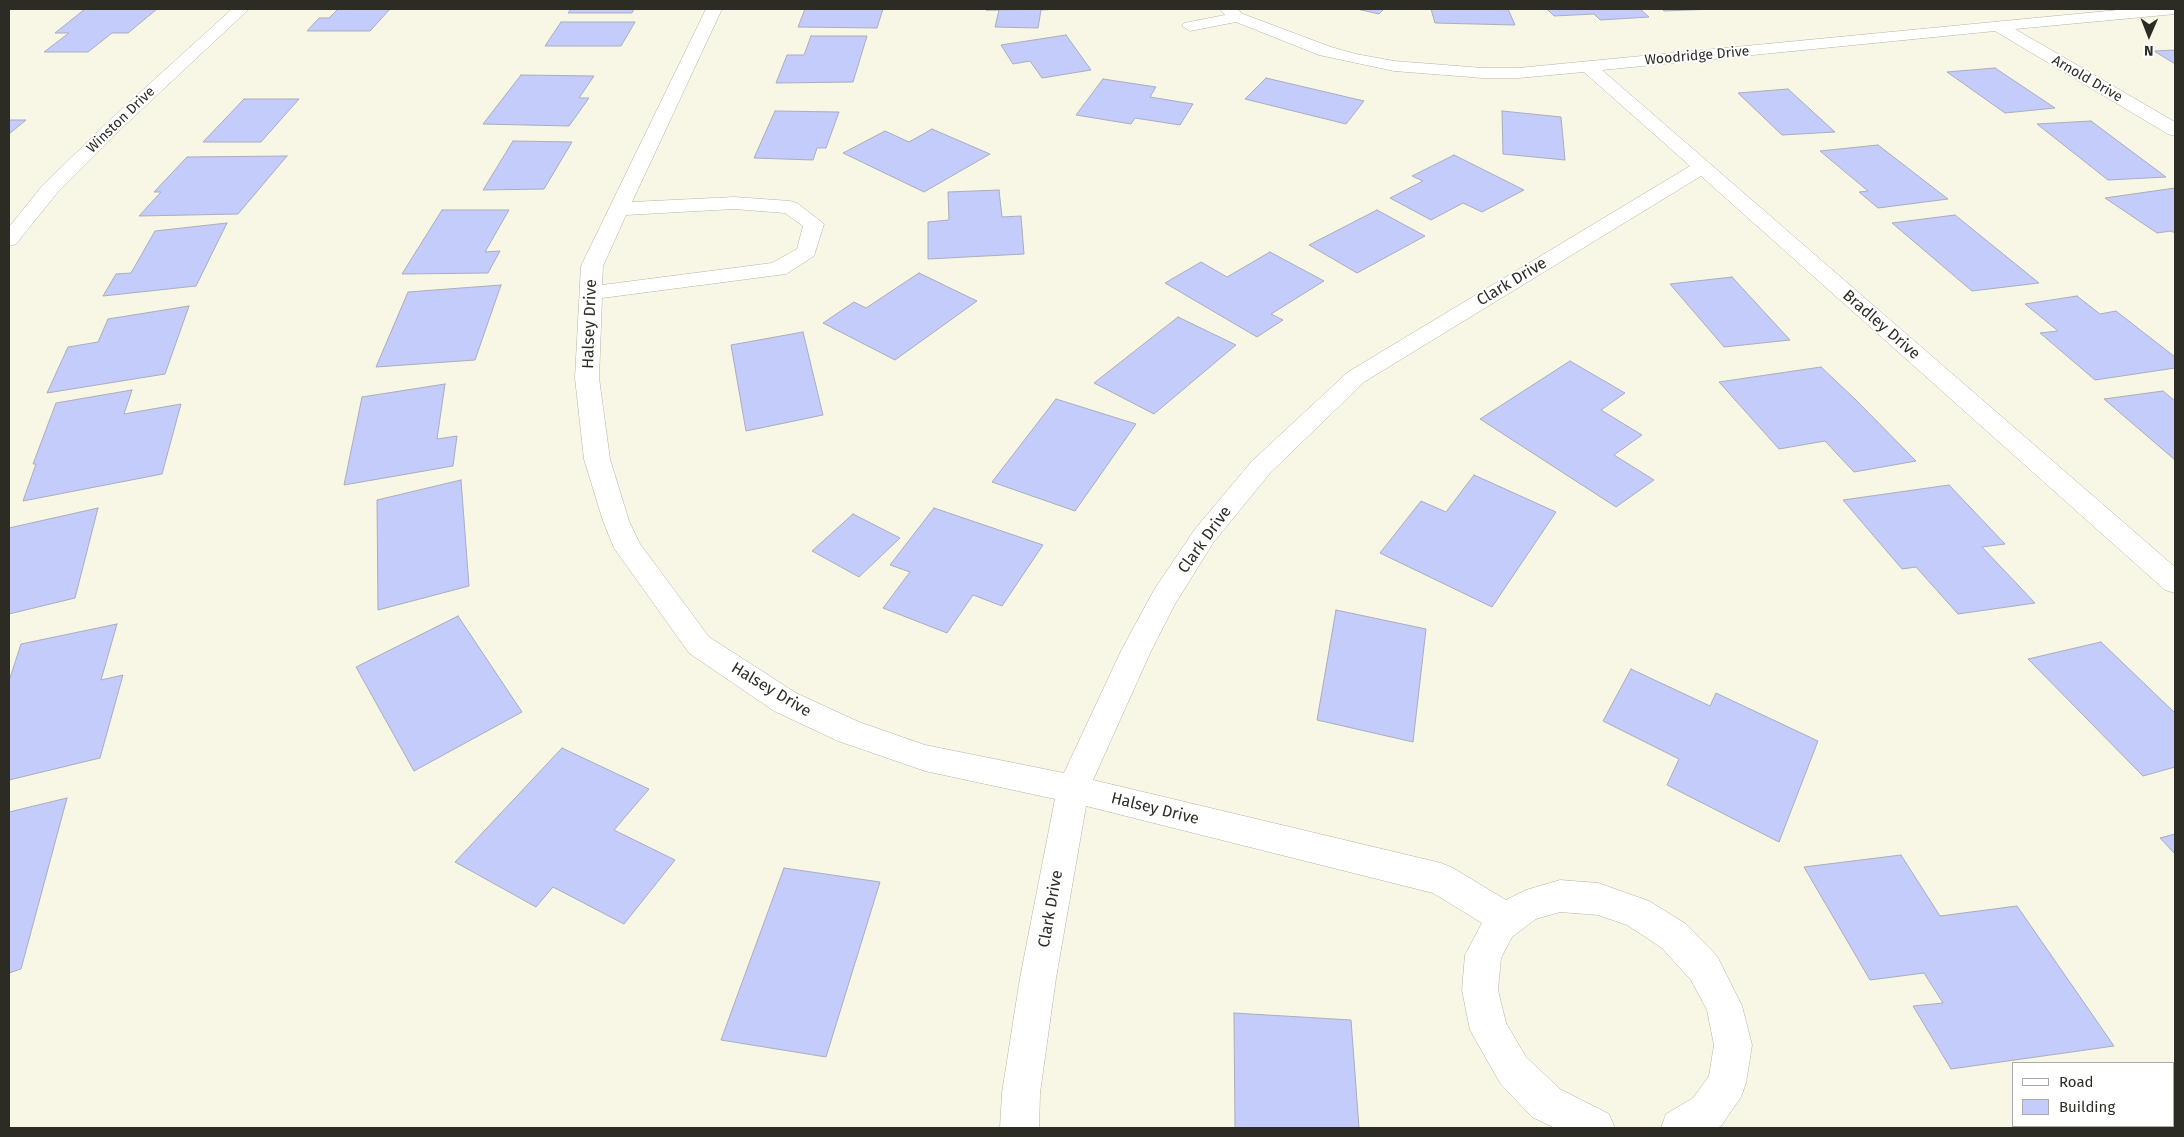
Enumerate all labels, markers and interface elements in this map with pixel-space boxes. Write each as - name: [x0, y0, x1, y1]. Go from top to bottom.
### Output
- north arrow: [2124, 10, 2174, 60]
- text: N: [2144, 42, 2154, 59]
- street label: Woodridge Drive: [1644, 43, 1750, 69]
- street label: Arnold Drive: [2049, 52, 2125, 106]
- street label: Winston Drive: [84, 83, 158, 157]
- street label: Clark Drive: [1474, 254, 1550, 310]
- street label: Halsey Drive: [579, 279, 601, 369]
- street label: Bradley Drive: [1838, 286, 1924, 364]
- street label: Clark Drive: [1174, 503, 1236, 577]
- street label: Halsey Drive: [728, 659, 814, 721]
- street label: Halsey Drive: [1109, 789, 1201, 829]
- street label: Clark Drive: [1035, 869, 1067, 949]
- legend: [2012, 1062, 2174, 1127]
- text: Road: [2059, 1073, 2094, 1091]
- text: Building: [2059, 1098, 2115, 1116]

